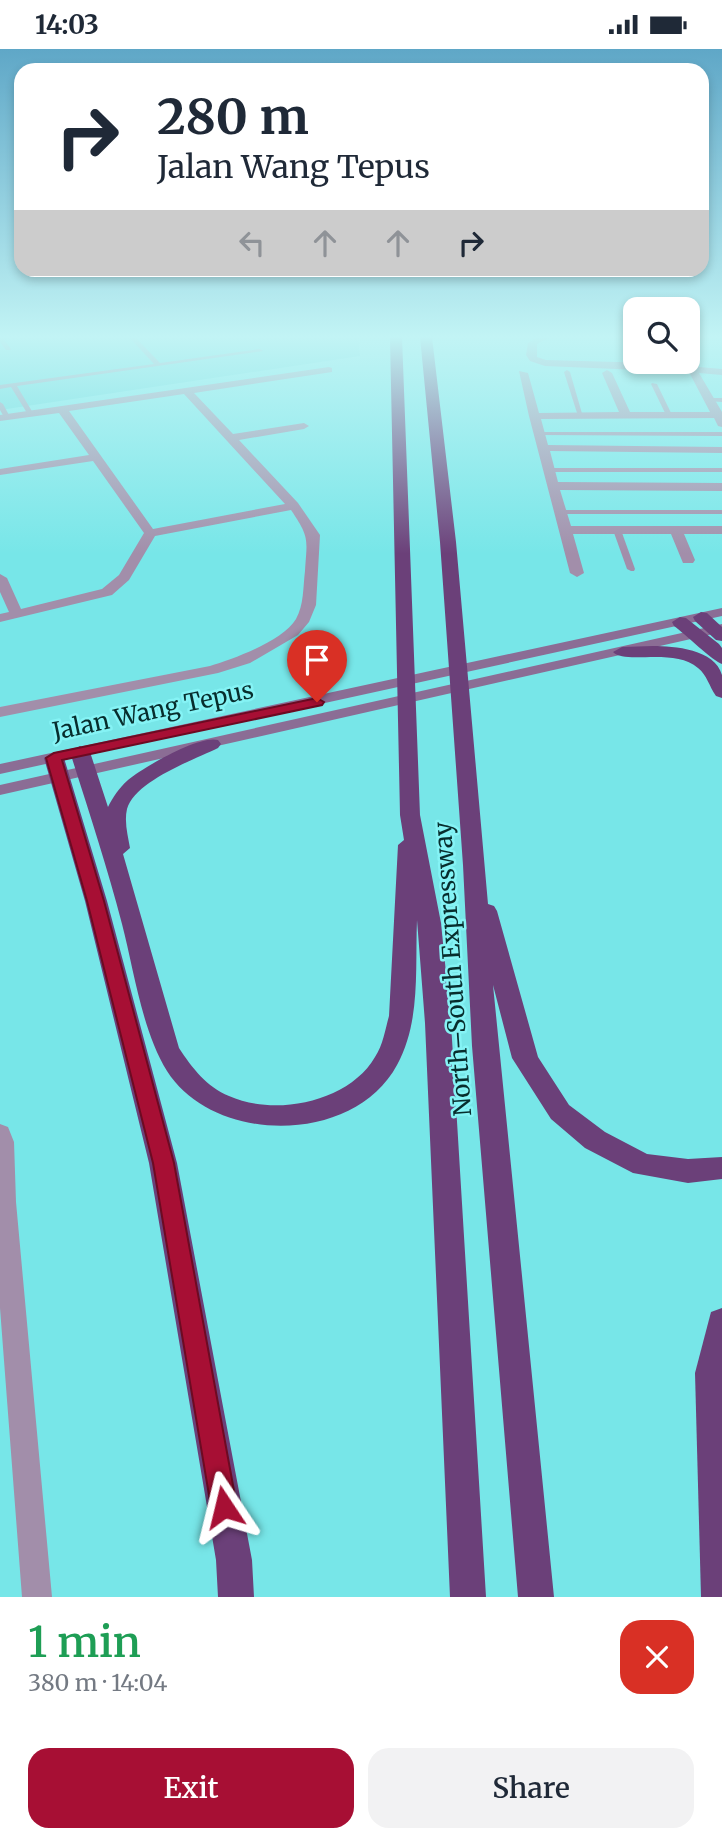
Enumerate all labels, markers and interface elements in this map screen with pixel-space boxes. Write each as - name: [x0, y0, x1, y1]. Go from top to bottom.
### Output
- text: 14:03: [35, 8, 99, 41]
- text: 280 m: [157, 86, 309, 147]
- icon: right: [42, 91, 133, 182]
- text: Jalan Wang Tepus: [157, 147, 430, 187]
- icon: left: [233, 224, 271, 262]
- icon: ahead: [306, 224, 344, 262]
- icon: ahead: [379, 224, 417, 262]
- icon: right: [452, 224, 490, 262]
- map controls: [623, 297, 700, 374]
- button: search: [623, 297, 700, 374]
- pin: [287, 630, 347, 702]
- icon: arrive: [298, 641, 336, 679]
- street label: Jalan Wang Tepus: [49, 674, 256, 747]
- street label: North–South Expressway: [427, 821, 478, 1117]
- position arrow: [187, 1470, 261, 1544]
- text: 1 min: [28, 1616, 141, 1668]
- button: close: [620, 1620, 694, 1694]
- text: 380 m · 14:04: [28, 1668, 167, 1697]
- button: Exit: [28, 1748, 354, 1828]
- button: Share: [368, 1748, 694, 1828]

